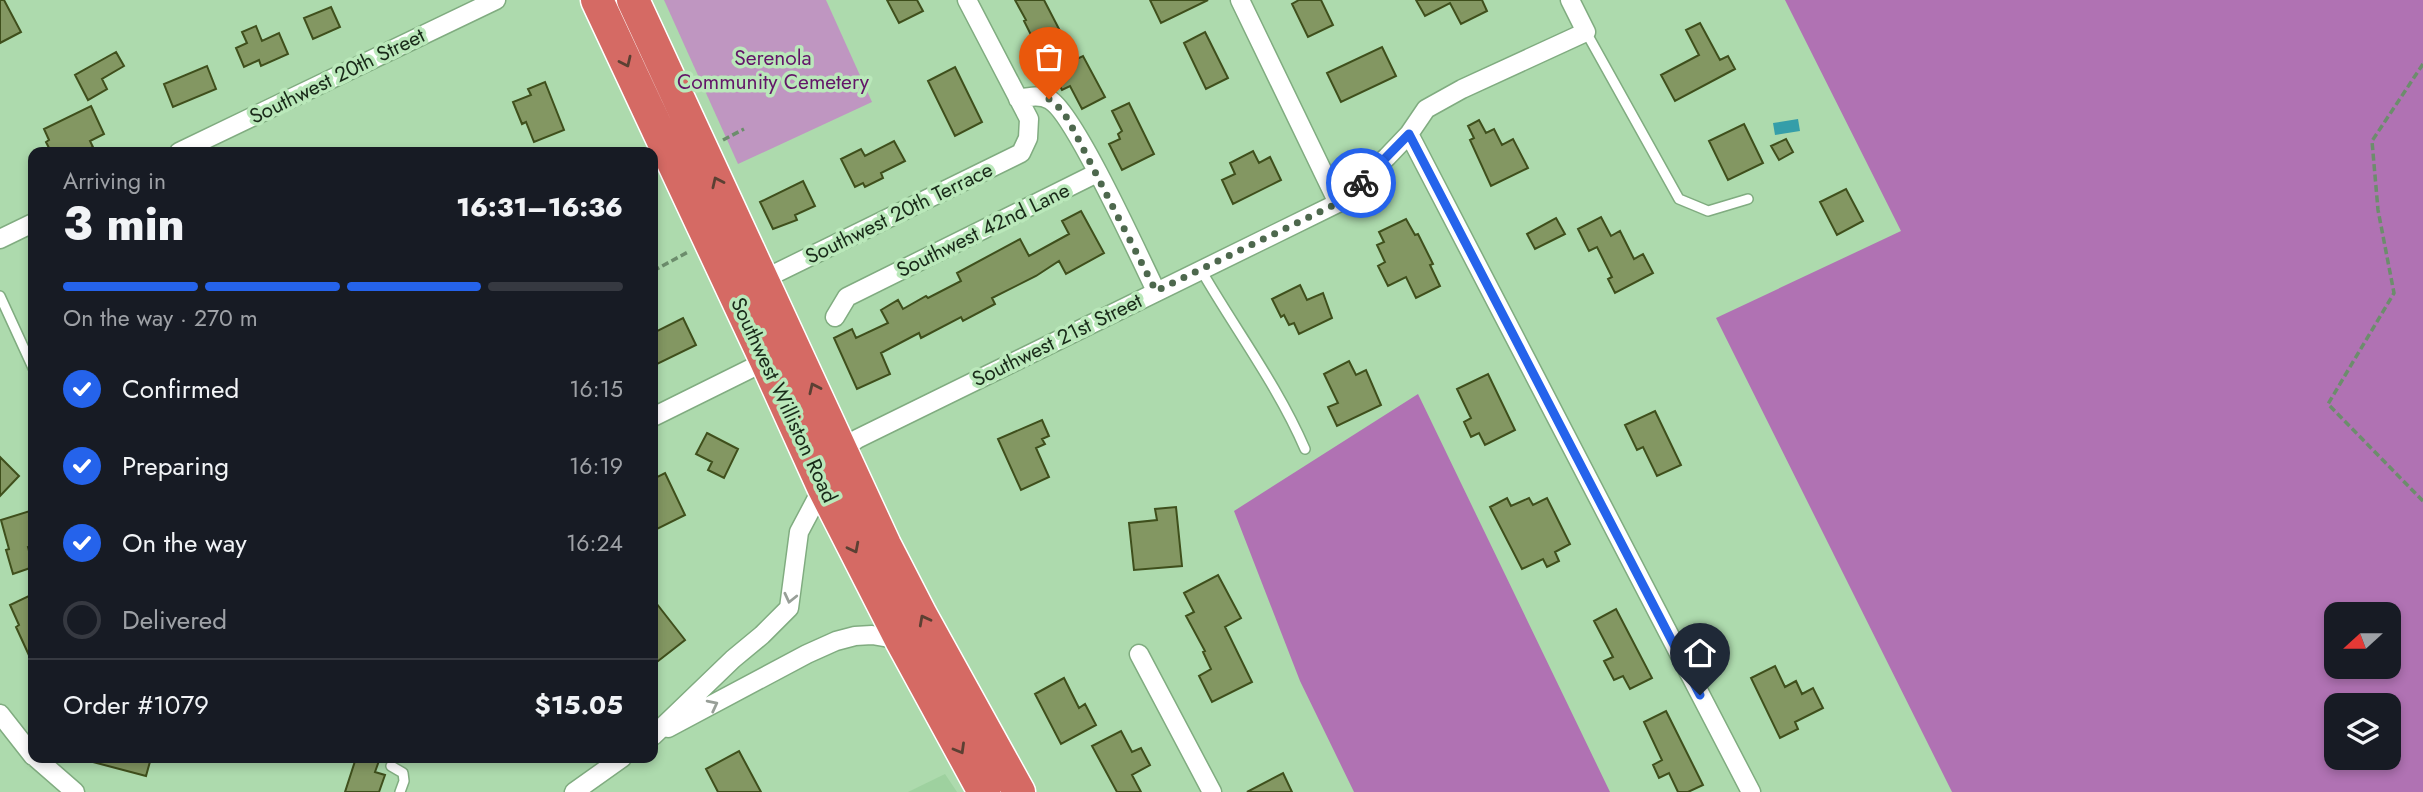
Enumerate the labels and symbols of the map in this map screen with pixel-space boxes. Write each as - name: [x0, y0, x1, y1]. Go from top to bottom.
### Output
- street label: Southwest 20th Street: [244, 21, 430, 131]
- pin: [1019, 27, 1079, 99]
- park label: Serenola Community Cemetery: [677, 43, 870, 97]
- one-way arrow: [618, 55, 632, 67]
- courier: [1326, 148, 1396, 218]
- street label: Southwest 20th Terrace: [800, 154, 998, 271]
- street label: Southwest 42nd Lane: [891, 175, 1075, 285]
- one-way arrow: [711, 177, 725, 189]
- street label: Southwest 21st Street: [967, 286, 1147, 394]
- street label: Southwest Williston Road: [723, 292, 845, 508]
- one-way arrow: [808, 383, 822, 395]
- one-way arrow: [845, 541, 859, 553]
- one-way arrow: [784, 591, 798, 603]
- north arrow: [2324, 602, 2401, 679]
- one-way arrow: [919, 615, 932, 628]
- pin: [1670, 623, 1730, 695]
- one-way arrow: [706, 700, 719, 714]
- one-way arrow: [952, 742, 965, 755]

